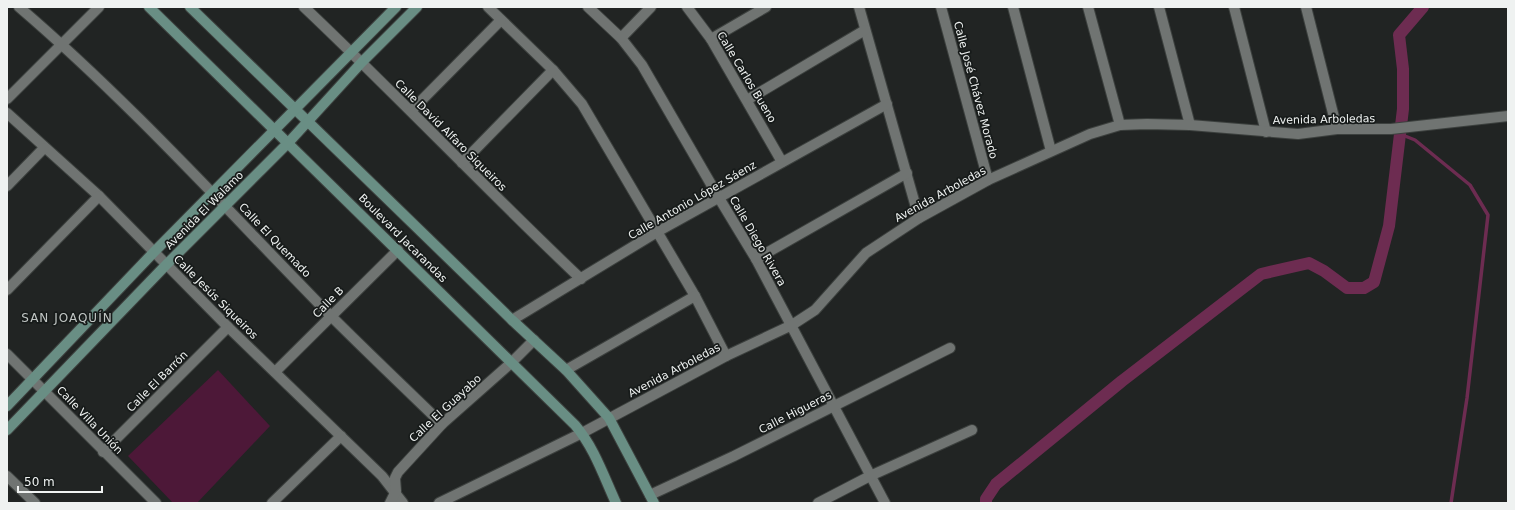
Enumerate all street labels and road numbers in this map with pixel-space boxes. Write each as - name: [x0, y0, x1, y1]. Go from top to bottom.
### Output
- street label: Calle José Chávez Morado: [951, 20, 1000, 161]
- street label: Calle Carlos Bueno: [714, 29, 779, 125]
- street label: Calle David Alfaro Siqueiros: [392, 77, 509, 194]
- street label: Avenida Arboledas: [1273, 112, 1376, 127]
- street label: Calle Antonio López Sáenz: [626, 158, 759, 242]
- street label: Avenida Arboledas: [892, 164, 988, 225]
- street label: Avenida El Walamo: [163, 168, 246, 252]
- street label: Boulevard Jacarandas: [356, 191, 450, 285]
- street label: Calle Diego Rivera: [727, 194, 789, 288]
- street label: Calle El Quemado: [236, 201, 313, 280]
- street label: Calle Jesús Siqueiros: [171, 253, 260, 342]
- street label: Calle B: [310, 284, 347, 321]
- street label: Avenida Arboledas: [626, 341, 723, 400]
- street label: Calle El Barrón: [124, 348, 191, 415]
- street label: Calle El Guayabo: [407, 372, 484, 445]
- street label: Calle Villa Unión: [54, 384, 125, 457]
- street label: Calle Higueras: [757, 388, 834, 436]

